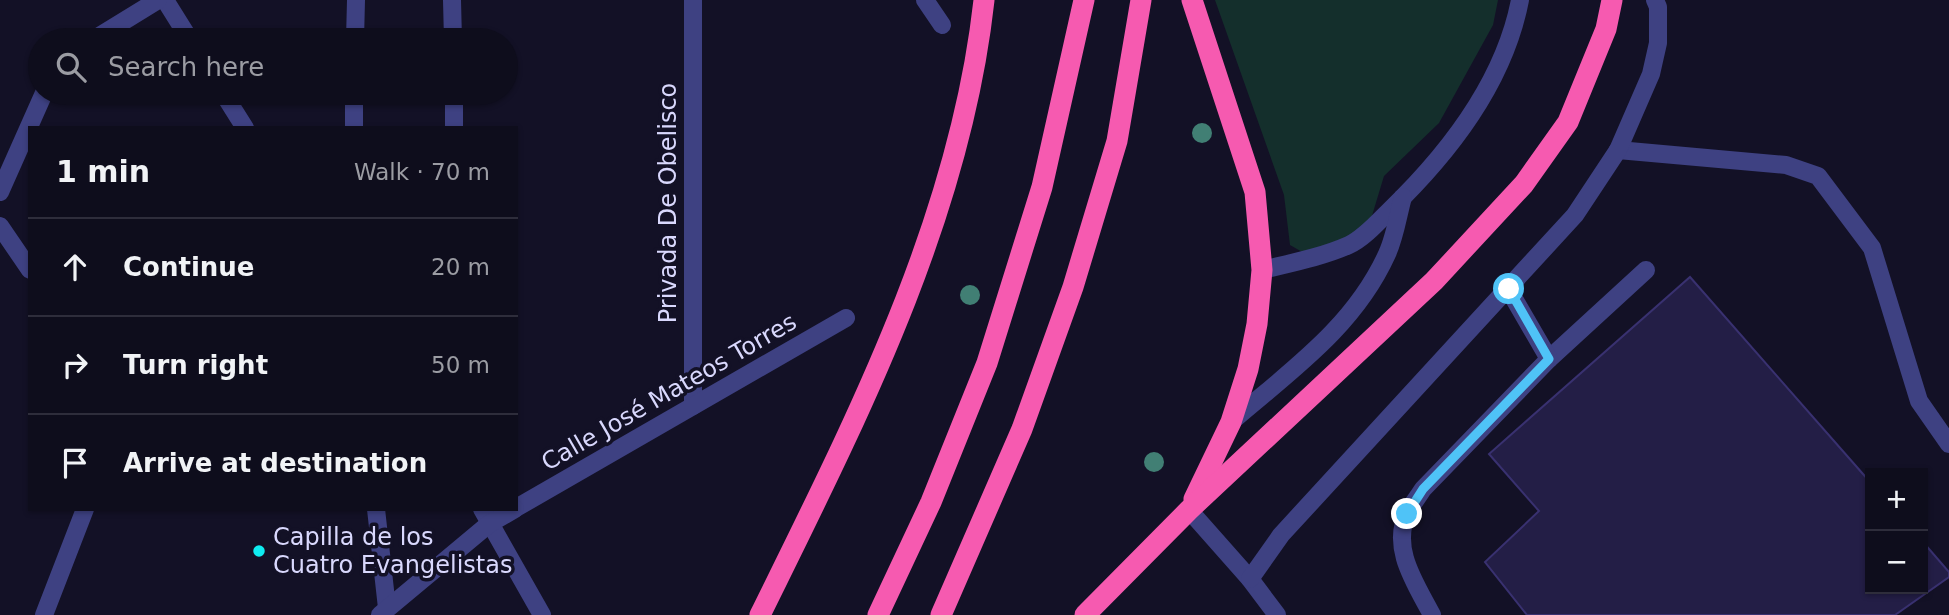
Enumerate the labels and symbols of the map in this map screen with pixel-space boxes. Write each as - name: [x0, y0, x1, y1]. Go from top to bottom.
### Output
- street label: Privada De Obelisco: [654, 83, 682, 323]
- route start: [1493, 273, 1524, 304]
- street label: Calle José Mateos Torres: [537, 307, 801, 477]
- route end: [1391, 498, 1422, 529]
- place label: Capilla de los Cuatro Evangelistas: [273, 523, 512, 579]
- marker: Capilla de los Cuatro Evangelistas: [251, 543, 267, 559]

